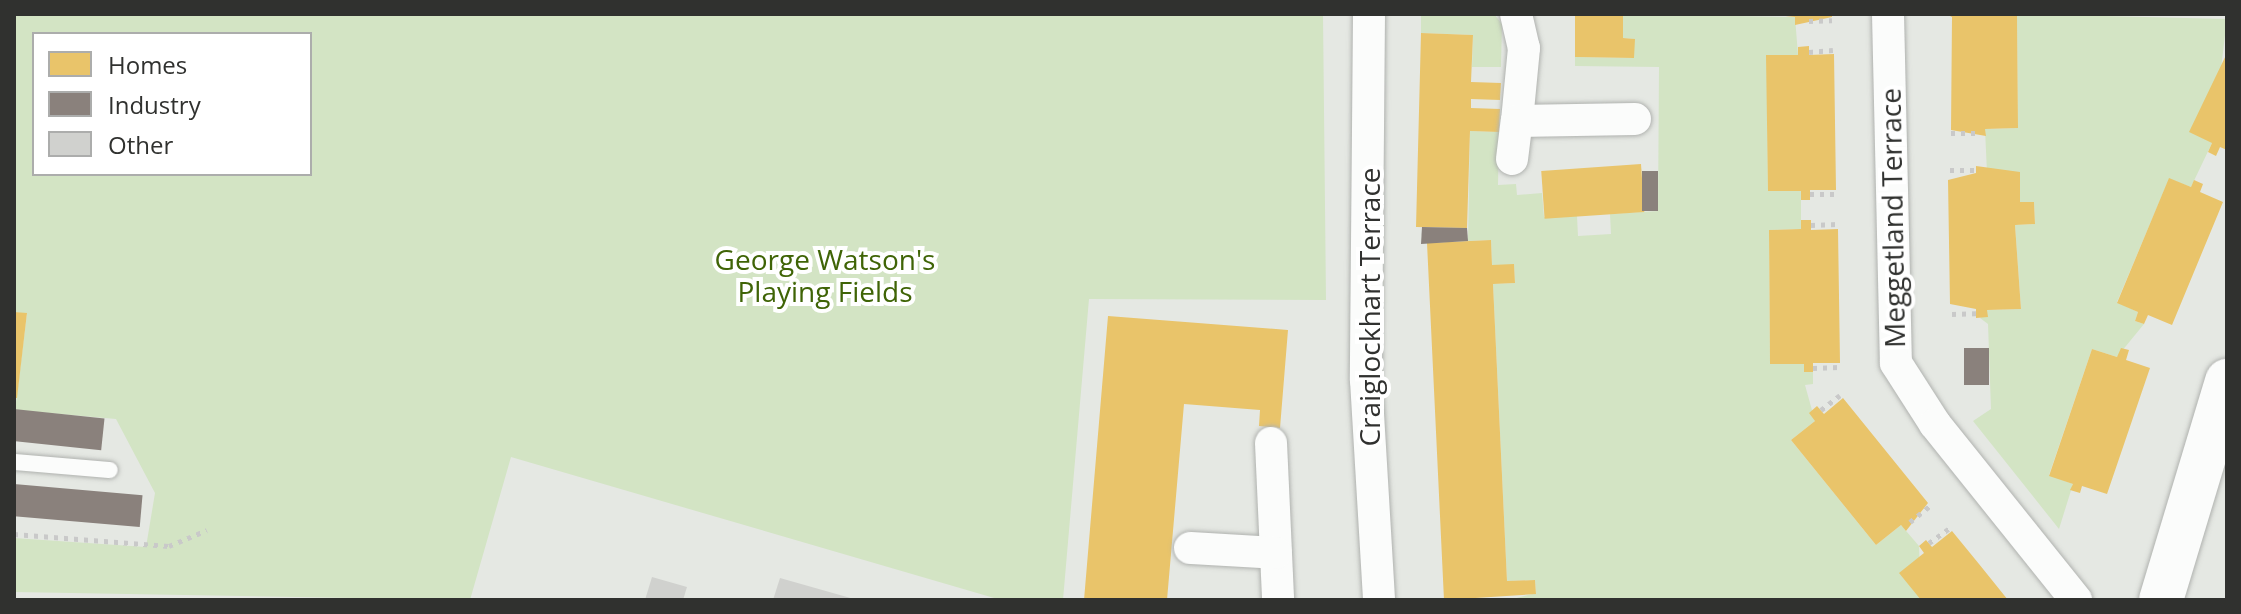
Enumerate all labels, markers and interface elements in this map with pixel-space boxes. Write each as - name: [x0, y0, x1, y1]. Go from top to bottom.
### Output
- legend: [32, 32, 312, 176]
- text: Homes: [108, 48, 187, 81]
- text: Industry: [108, 88, 201, 121]
- street label: Meggetland Terrace: [1873, 88, 1911, 348]
- text: Other: [108, 128, 173, 161]
- street label: Craiglockhart Terrace: [1352, 167, 1386, 447]
- park label: George Watson's Playing Fields: [715, 242, 935, 308]

